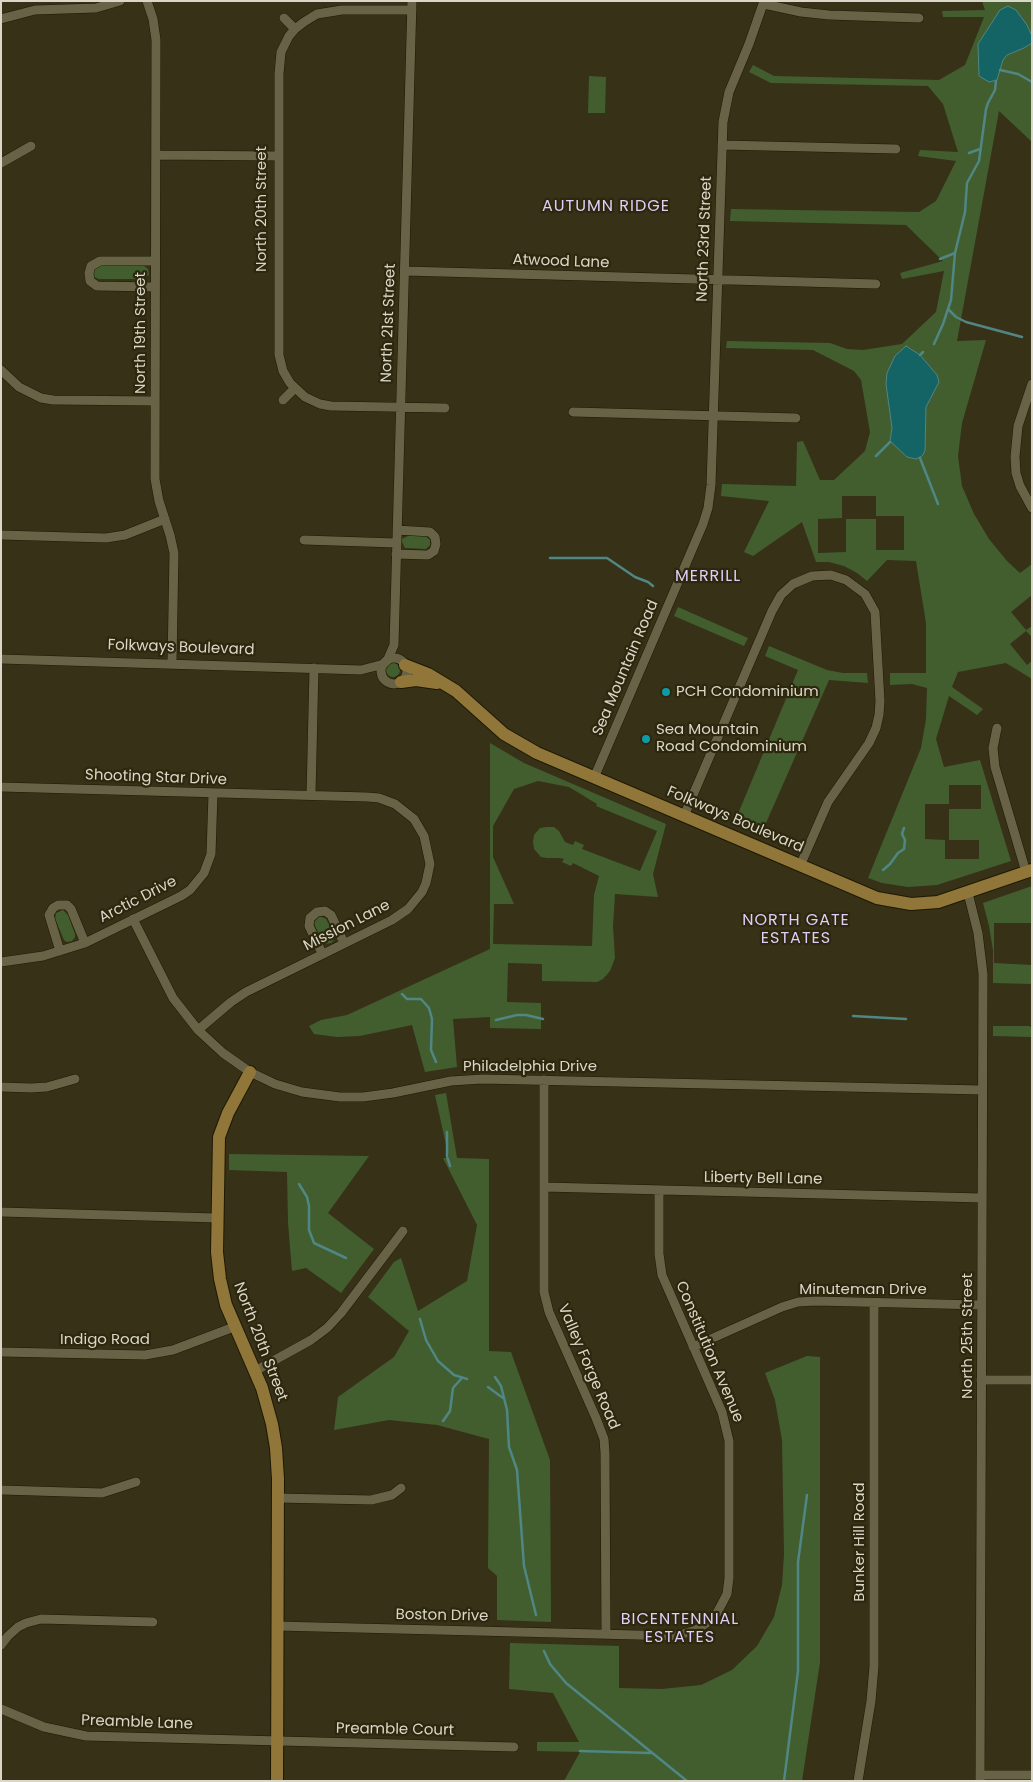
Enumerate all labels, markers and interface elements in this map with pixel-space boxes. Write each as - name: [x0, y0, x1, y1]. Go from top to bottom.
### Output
- street label: North 20th Street: [253, 146, 271, 272]
- street label: North 23rd Street: [694, 176, 716, 302]
- district label: AUTUMN RIDGE: [541, 197, 671, 217]
- street label: Atwood Lane: [512, 251, 610, 273]
- street label: North 21st Street: [378, 263, 400, 383]
- street label: North 19th Street: [132, 272, 150, 394]
- district label: MERRILL: [674, 567, 742, 587]
- street label: Sea Mountain Road: [589, 597, 663, 739]
- street label: Folkways Boulevard: [107, 636, 255, 660]
- place label: PCH Condominium: [676, 683, 819, 701]
- marker: PCH Condominium: [660, 686, 672, 698]
- place label: Sea Mountain Road Condominium: [656, 721, 807, 756]
- marker: Sea Mountain Road Condominium: [640, 733, 652, 745]
- street label: Shooting Star Drive: [85, 767, 227, 789]
- street label: Folkways Boulevard: [664, 783, 806, 857]
- street label: Arctic Drive: [96, 873, 180, 927]
- street label: Mission Lane: [301, 896, 393, 956]
- district label: NORTH GATE ESTATES: [741, 911, 851, 949]
- street label: Philadelphia Drive: [463, 1058, 597, 1076]
- street label: Liberty Bell Lane: [704, 1169, 822, 1189]
- street label: North 25th Street: [959, 1273, 977, 1399]
- street label: Constitution Avenue: [671, 1279, 747, 1425]
- street label: North 20th Street: [229, 1280, 291, 1404]
- street label: Minuteman Drive: [799, 1281, 927, 1299]
- street label: Valley Forge Road: [553, 1302, 623, 1432]
- street label: Indigo Road: [60, 1331, 150, 1349]
- street label: Bunker Hill Road: [851, 1482, 869, 1602]
- street label: Boston Drive: [395, 1606, 489, 1626]
- district label: BICENTENNIAL ESTATES: [619, 1610, 741, 1648]
- street label: Preamble Lane: [81, 1712, 193, 1734]
- street label: Preamble Court: [336, 1720, 454, 1740]

